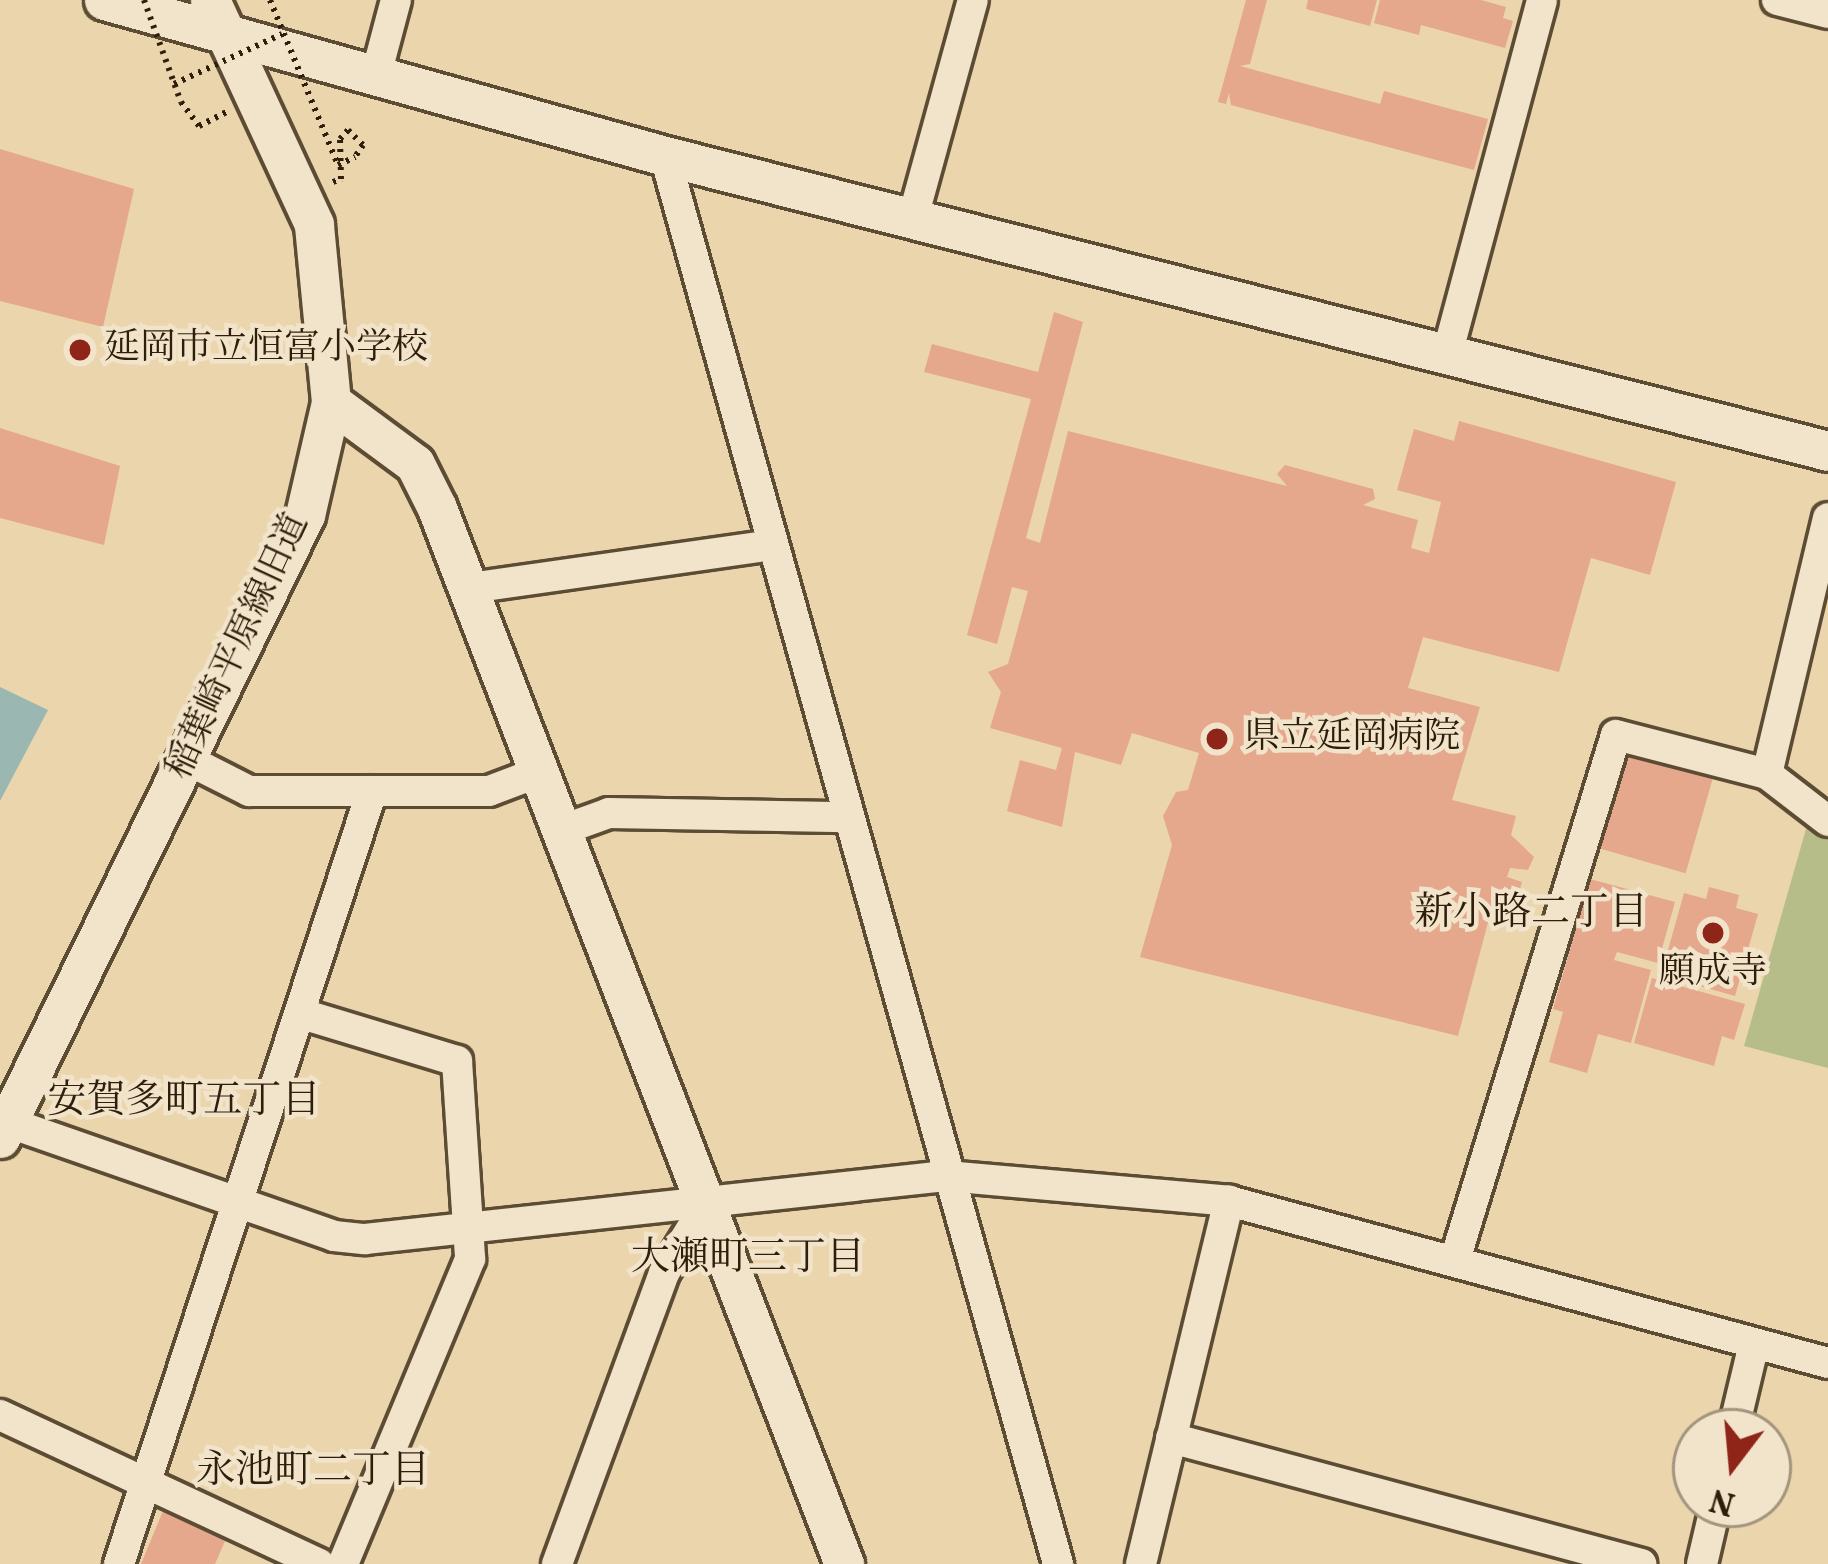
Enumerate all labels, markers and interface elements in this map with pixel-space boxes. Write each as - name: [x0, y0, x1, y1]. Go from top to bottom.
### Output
- place label: 延岡市立恒富小学校: [104, 328, 428, 372]
- marker: 延岡市立恒富小学校: [67, 337, 93, 363]
- street label: 稲葉崎平原線旧道: [159, 507, 319, 787]
- place label: 県立延岡病院: [1244, 717, 1460, 761]
- marker: 県立延岡病院: [1201, 723, 1233, 755]
- district label: 新小路二丁目: [1414, 891, 1648, 937]
- marker: 願成寺: [1700, 920, 1726, 946]
- place label: 願成寺: [1659, 952, 1767, 996]
- district label: 安賀多町五丁目: [48, 1079, 320, 1125]
- district label: 大瀬町三丁目: [631, 1236, 865, 1282]
- north arrow: [1672, 1408, 1792, 1528]
- district label: 永池町二丁目: [196, 1449, 430, 1495]
- text: N: [1705, 1474, 1741, 1525]

